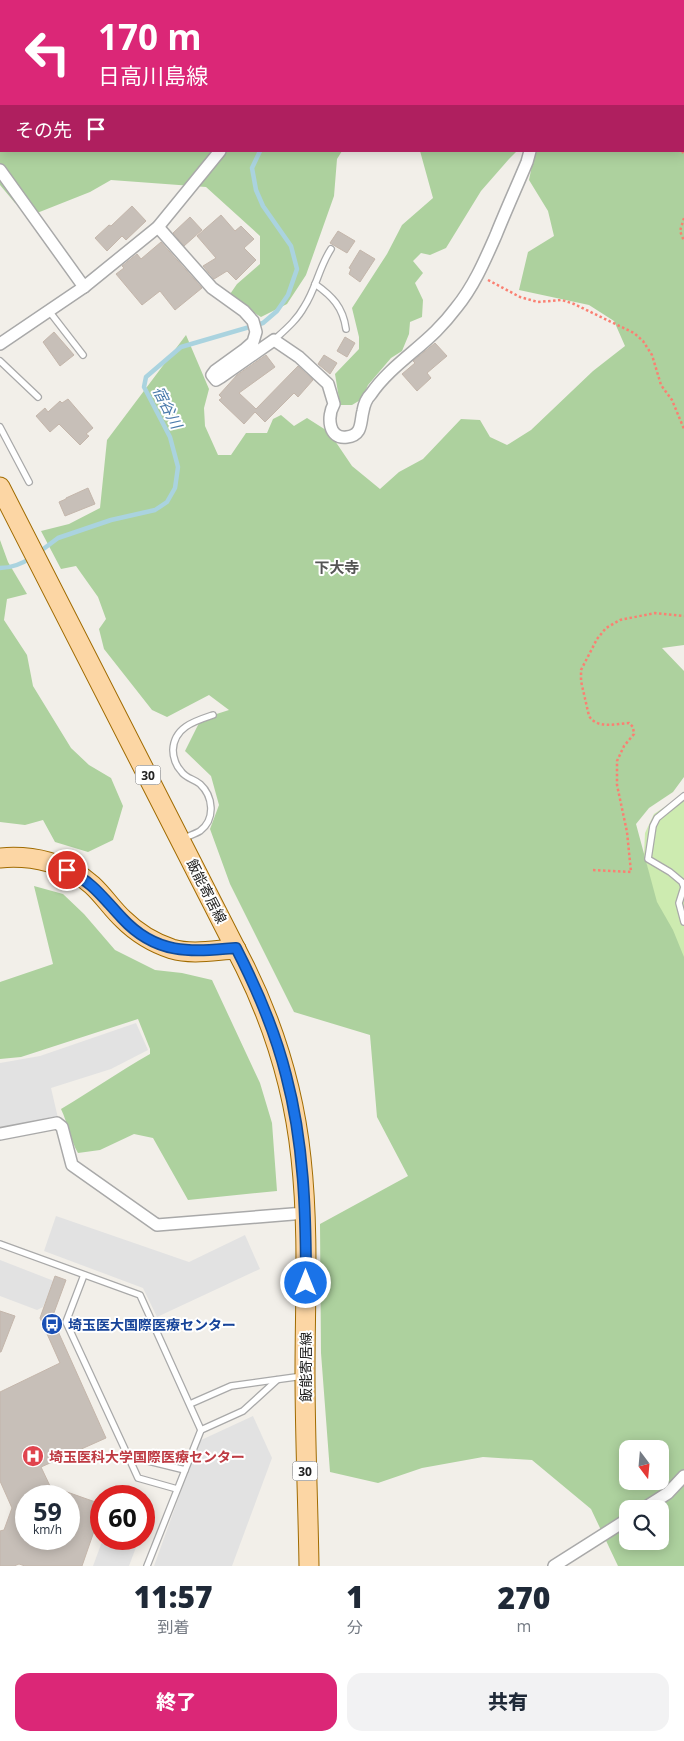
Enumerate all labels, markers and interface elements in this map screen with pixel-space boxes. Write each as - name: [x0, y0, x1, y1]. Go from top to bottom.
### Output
- text: 170 m: [98, 13, 202, 60]
- icon: left: [15, 20, 80, 85]
- text: 日高川島線: [98, 60, 208, 90]
- icon: arrive: [82, 115, 110, 143]
- text: その先: [15, 117, 72, 143]
- water label: 宿谷川: [149, 382, 188, 433]
- district label: 下大寺: [314, 557, 360, 577]
- road number: 30: [136, 766, 160, 784]
- pin: [46, 849, 88, 891]
- icon: arrive: [53, 856, 81, 884]
- street label: 飯能寄居線: [183, 856, 231, 926]
- position arrow: [279, 1256, 331, 1308]
- bus stop icon: 埼玉医大国際医療センター: [40, 1312, 64, 1336]
- place label: 埼玉医大国際医療センター: [68, 1315, 236, 1334]
- street label: 飯能寄居線: [296, 1332, 315, 1402]
- north arrow: [619, 1440, 669, 1490]
- map controls: [619, 1440, 669, 1550]
- hospital icon: 埼玉医科大学国際医療センター: [21, 1444, 45, 1468]
- place label: 埼玉医科大学国際医療センター: [49, 1447, 245, 1466]
- road number: 30: [292, 1462, 318, 1480]
- speed limit sign: 60: [90, 1485, 155, 1550]
- text: 59: [33, 1494, 62, 1528]
- button: search: [619, 1500, 669, 1550]
- text: km/h: [33, 1521, 62, 1538]
- text: 11:57: [134, 1576, 213, 1617]
- text: 1: [346, 1576, 364, 1617]
- text: 270: [498, 1577, 550, 1618]
- text: m: [517, 1615, 531, 1637]
- text: 到着: [157, 1616, 189, 1638]
- text: 分: [347, 1616, 363, 1638]
- button: 終了: [15, 1673, 337, 1731]
- button: 共有: [347, 1673, 669, 1731]

